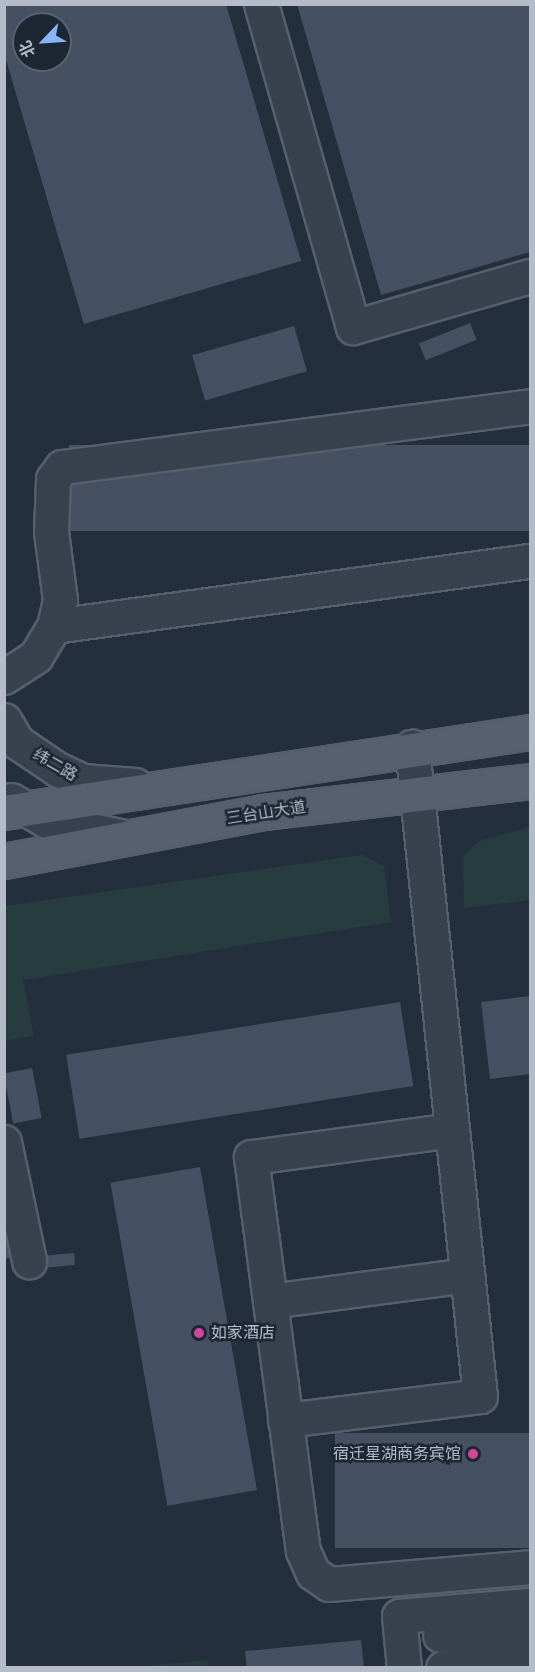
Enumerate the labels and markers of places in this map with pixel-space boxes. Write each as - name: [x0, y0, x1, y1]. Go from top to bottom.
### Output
- place label: 如家酒店: [211, 1323, 275, 1343]
- marker: 如家酒店: [192, 1326, 206, 1340]
- place label: 宿迁星湖商务宾馆: [333, 1444, 461, 1464]
- marker: 宿迁星湖商务宾馆: [466, 1447, 480, 1461]

